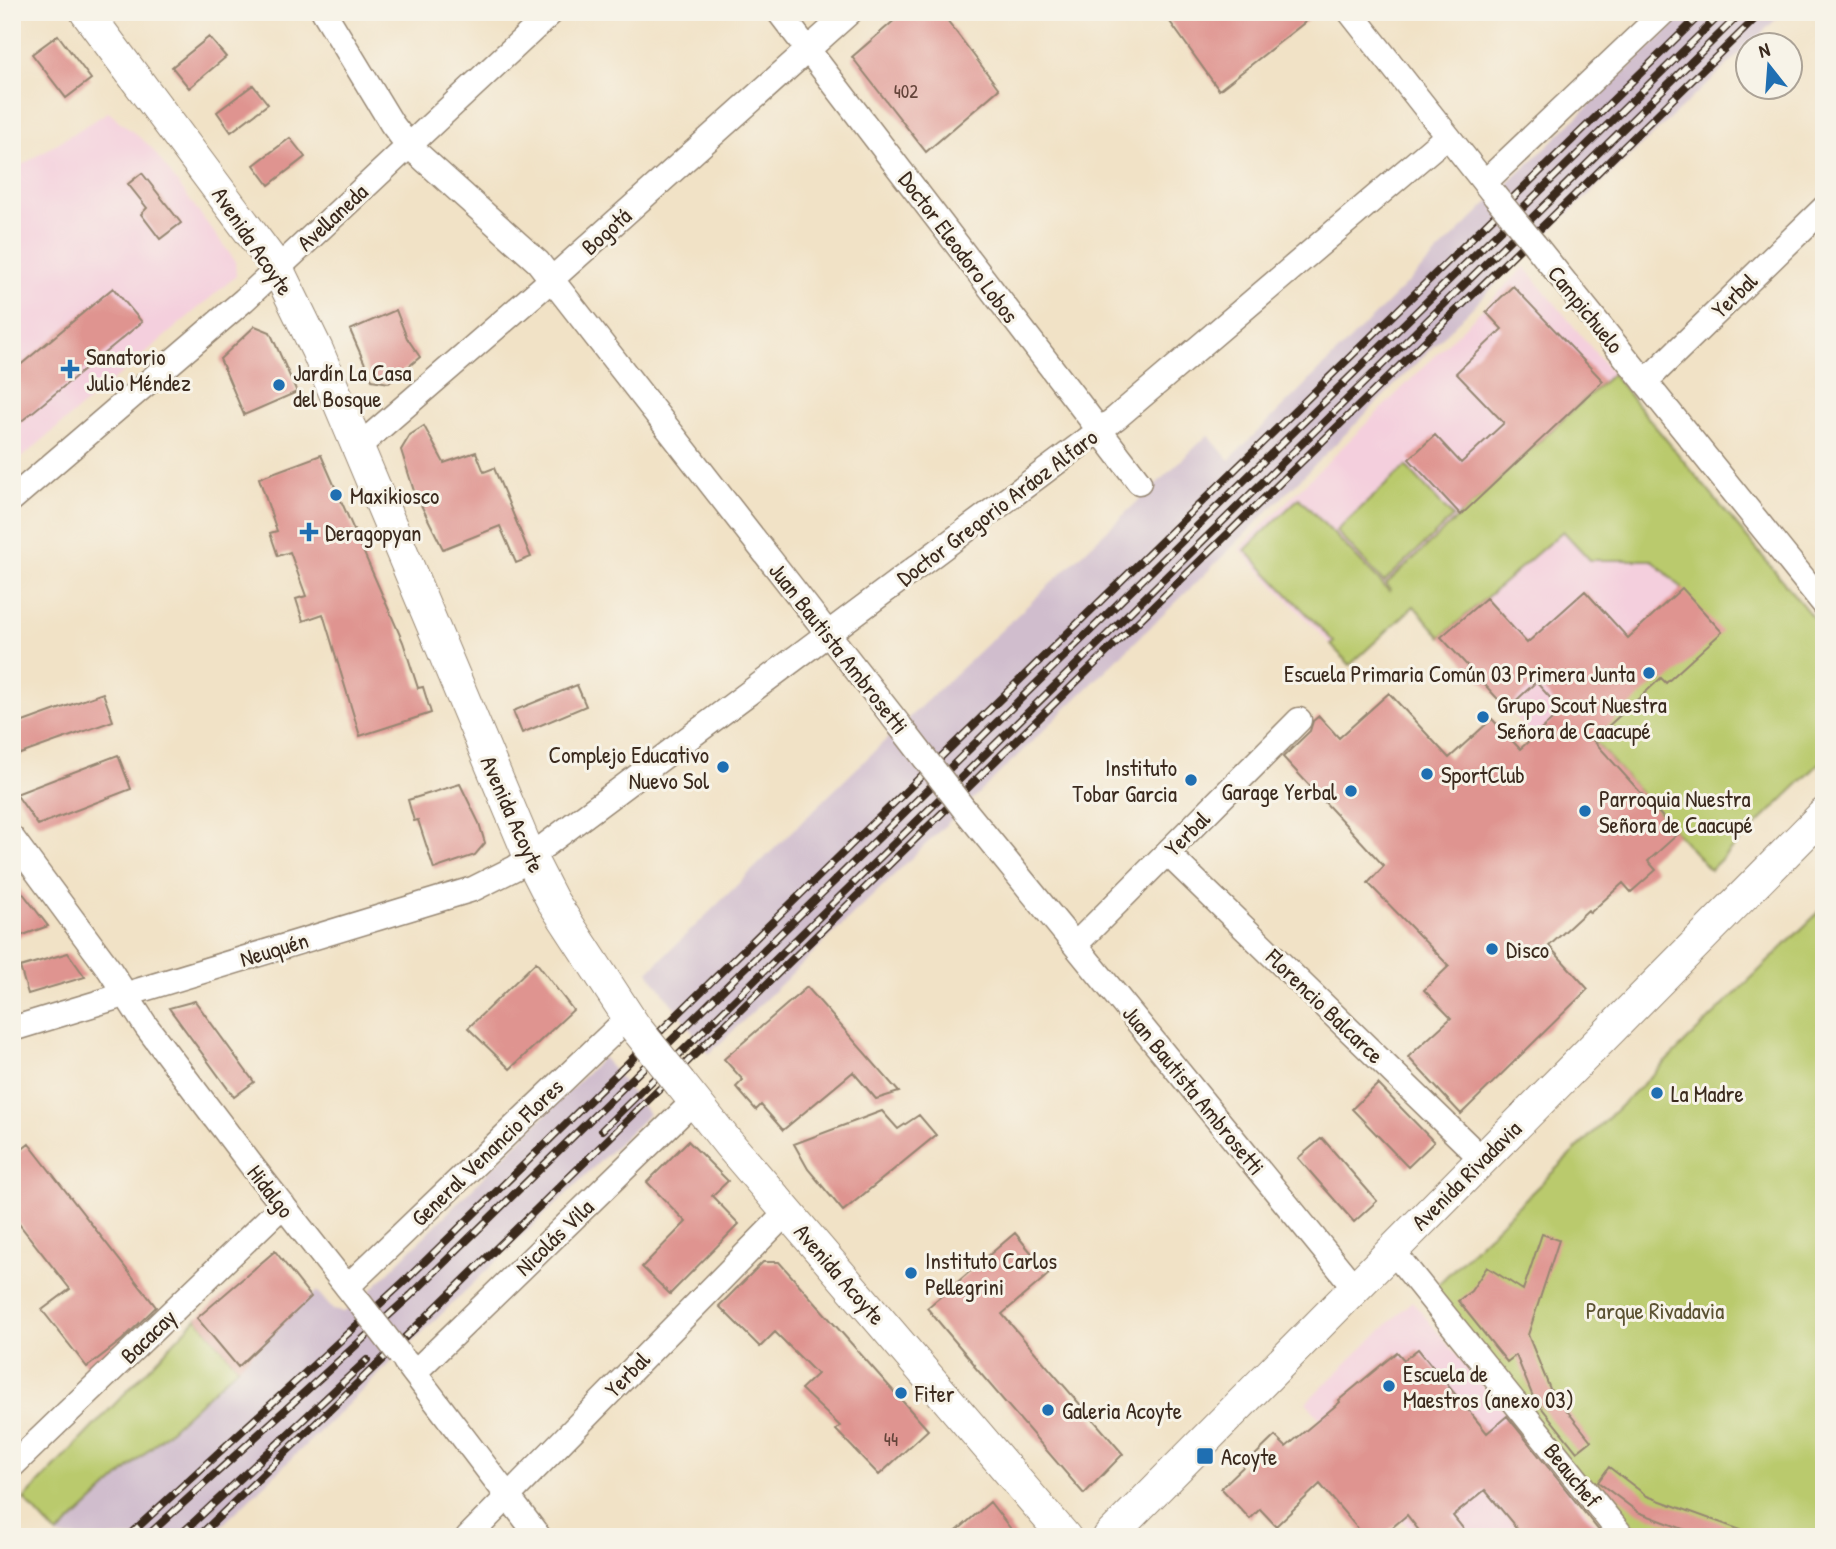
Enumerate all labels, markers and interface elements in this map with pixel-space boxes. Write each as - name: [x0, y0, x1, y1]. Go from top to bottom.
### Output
- north arrow: [1734, 32, 1804, 102]
- text: N: [1755, 36, 1773, 64]
- house number: 402: [894, 78, 918, 104]
- street label: Doctor Eleodoro Lobos: [892, 165, 1026, 329]
- street label: Avellaneda: [290, 176, 374, 258]
- street label: Avenida Acoyte: [205, 181, 301, 301]
- street label: Bogotá: [574, 200, 638, 262]
- street label: Campichuelo: [1541, 259, 1631, 359]
- street label: Yerbal: [1704, 265, 1764, 324]
- place label: Sanatorio Julio Méndez: [86, 341, 191, 398]
- place label: Jardín La Casa del Bosque: [293, 357, 412, 414]
- marker: Sanatorio Julio Méndez: [60, 359, 80, 379]
- marker: Jardín La Casa del Bosque: [271, 377, 287, 393]
- street label: Doctor Gregorio Aráoz Alfaro: [890, 421, 1104, 593]
- place label: Maxikiosco: [350, 480, 439, 511]
- marker: Maxikiosco: [328, 487, 344, 503]
- place label: Deragopyan: [325, 517, 421, 548]
- marker: Deragopyan: [299, 522, 319, 542]
- street label: Juan Bautista Ambrosetti: [762, 556, 916, 740]
- place label: Escuela Primaria Común 03 Primera Junta: [1284, 658, 1635, 689]
- marker: Escuela Primaria Común 03 Primera Junta: [1641, 665, 1657, 681]
- place label: Grupo Scout Nuestra Señora de Caacupé: [1497, 689, 1667, 746]
- marker: Grupo Scout Nuestra Señora de Caacupé: [1475, 709, 1491, 725]
- place label: Complejo Educativo Nuevo Sol: [549, 739, 710, 796]
- street label: Avenida Acoyte: [473, 751, 553, 877]
- place label: Instituto Tobar Garcia: [1072, 752, 1177, 809]
- marker: Complejo Educativo Nuevo Sol: [715, 759, 731, 775]
- place label: SportClub: [1441, 759, 1525, 790]
- marker: SportClub: [1419, 766, 1435, 782]
- marker: Instituto Tobar Garcia: [1183, 772, 1199, 788]
- place label: Garage Yerbal: [1222, 776, 1338, 807]
- marker: Garage Yerbal: [1343, 783, 1359, 799]
- place label: Parroquia Nuestra Señora de Caacupé: [1599, 783, 1753, 840]
- street label: Yerbal: [1157, 803, 1217, 863]
- marker: Parroquia Nuestra Señora de Caacupé: [1577, 803, 1593, 819]
- street label: Neuquén: [236, 924, 312, 974]
- place label: Disco: [1506, 934, 1549, 965]
- street label: Florencio Balcarce: [1259, 941, 1391, 1070]
- marker: Disco: [1484, 941, 1500, 957]
- street label: Juan Bautista Ambrosetti: [1116, 999, 1272, 1181]
- street label: General Venancio Flores: [404, 1071, 570, 1233]
- place label: La Madre: [1671, 1078, 1744, 1109]
- marker: La Madre: [1649, 1085, 1665, 1101]
- street label: Avenida Rivadavia: [1404, 1113, 1528, 1237]
- street label: Hidalgo: [240, 1158, 302, 1224]
- street label: Nicolás Vila: [508, 1192, 600, 1282]
- street label: Avenida Acoyte: [787, 1217, 893, 1331]
- place label: Instituto Carlos Pellegrini: [925, 1245, 1057, 1302]
- marker: Instituto Carlos Pellegrini: [903, 1265, 919, 1281]
- park label: Parque Rivadavia: [1586, 1295, 1724, 1326]
- street label: Bacacay: [113, 1302, 183, 1370]
- street label: Yerbal: [598, 1344, 657, 1404]
- place label: Escuela de Maestros (anexo 03): [1403, 1358, 1574, 1415]
- place label: Fiter: [914, 1378, 955, 1409]
- marker: Escuela de Maestros (anexo 03): [1381, 1378, 1397, 1394]
- marker: Fiter: [893, 1385, 909, 1401]
- place label: Galeria Acoyte: [1062, 1395, 1182, 1426]
- marker: Galeria Acoyte: [1040, 1402, 1056, 1418]
- house number: 44: [884, 1426, 898, 1452]
- street label: Beauchef: [1537, 1436, 1609, 1514]
- place label: Acoyte: [1221, 1441, 1277, 1472]
- marker: Acoyte: [1195, 1446, 1215, 1466]

